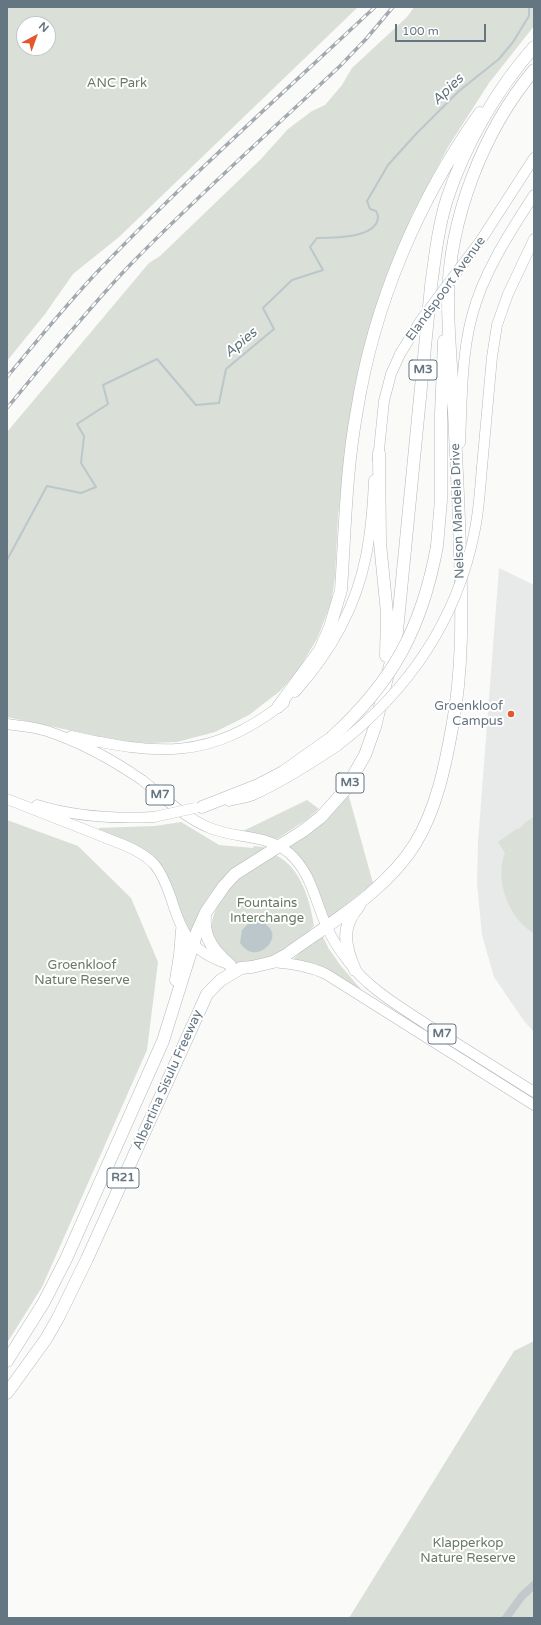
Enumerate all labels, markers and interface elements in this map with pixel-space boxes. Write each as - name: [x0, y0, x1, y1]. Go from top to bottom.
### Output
- north arrow: [16, 16, 56, 56]
- scale bar: [397, 16, 488, 42]
- text: N: [36, 20, 51, 35]
- text: 100 m: [402, 24, 439, 38]
- water label: Apies: [429, 71, 467, 109]
- park label: ANC Park: [87, 76, 147, 92]
- street label: Elandspoort Avenue: [403, 234, 489, 344]
- water label: Apies: [221, 325, 261, 361]
- road number: M3: [409, 360, 437, 380]
- street label: Nelson Mandela Drive: [448, 443, 468, 579]
- place label: Groenkloof Campus: [434, 699, 503, 730]
- marker: Groenkloof Campus: [506, 709, 516, 719]
- road number: M3: [336, 773, 364, 793]
- road number: M7: [146, 785, 174, 805]
- park label: Fountains Interchange: [230, 896, 304, 927]
- park label: Groenkloof Nature Reserve: [34, 958, 130, 989]
- street label: Albertina Sisulu Freeway: [130, 1008, 206, 1152]
- road number: M7: [428, 1024, 456, 1044]
- road number: R21: [107, 1168, 139, 1188]
- park label: Klapperkop Nature Reserve: [420, 1536, 516, 1567]

